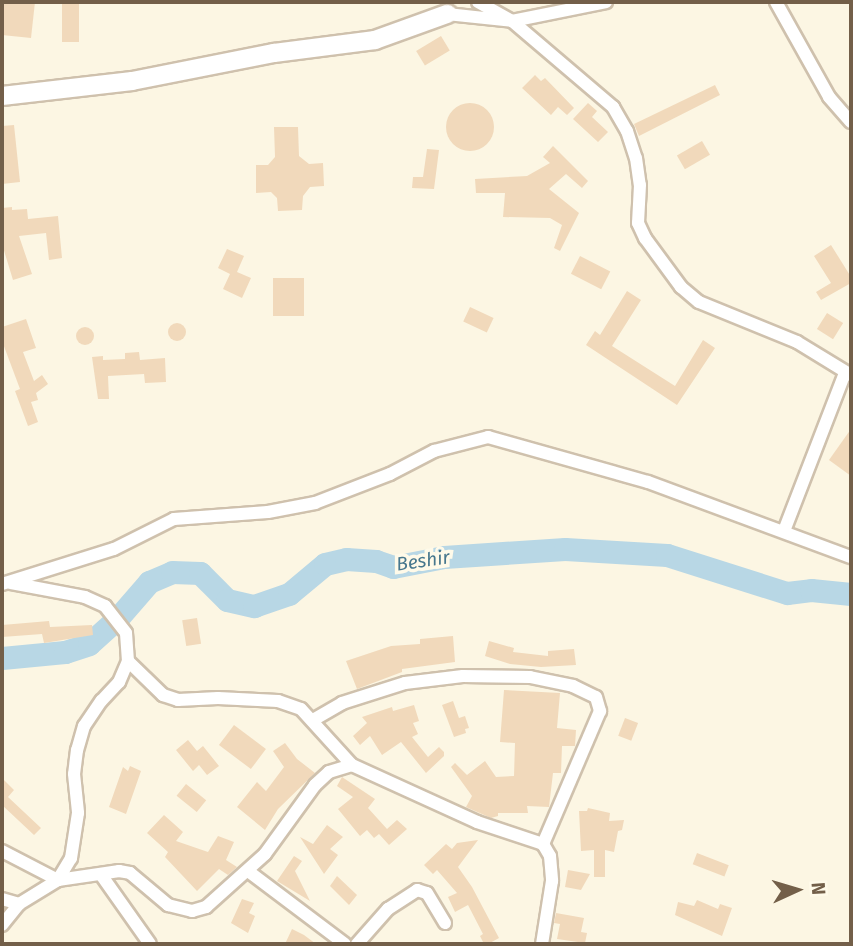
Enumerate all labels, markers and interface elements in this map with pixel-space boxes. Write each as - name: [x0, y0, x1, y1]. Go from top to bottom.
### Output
- water label: Beshir: [395, 546, 451, 576]
- north arrow: [762, 855, 832, 925]
- text: N: [807, 881, 830, 896]

